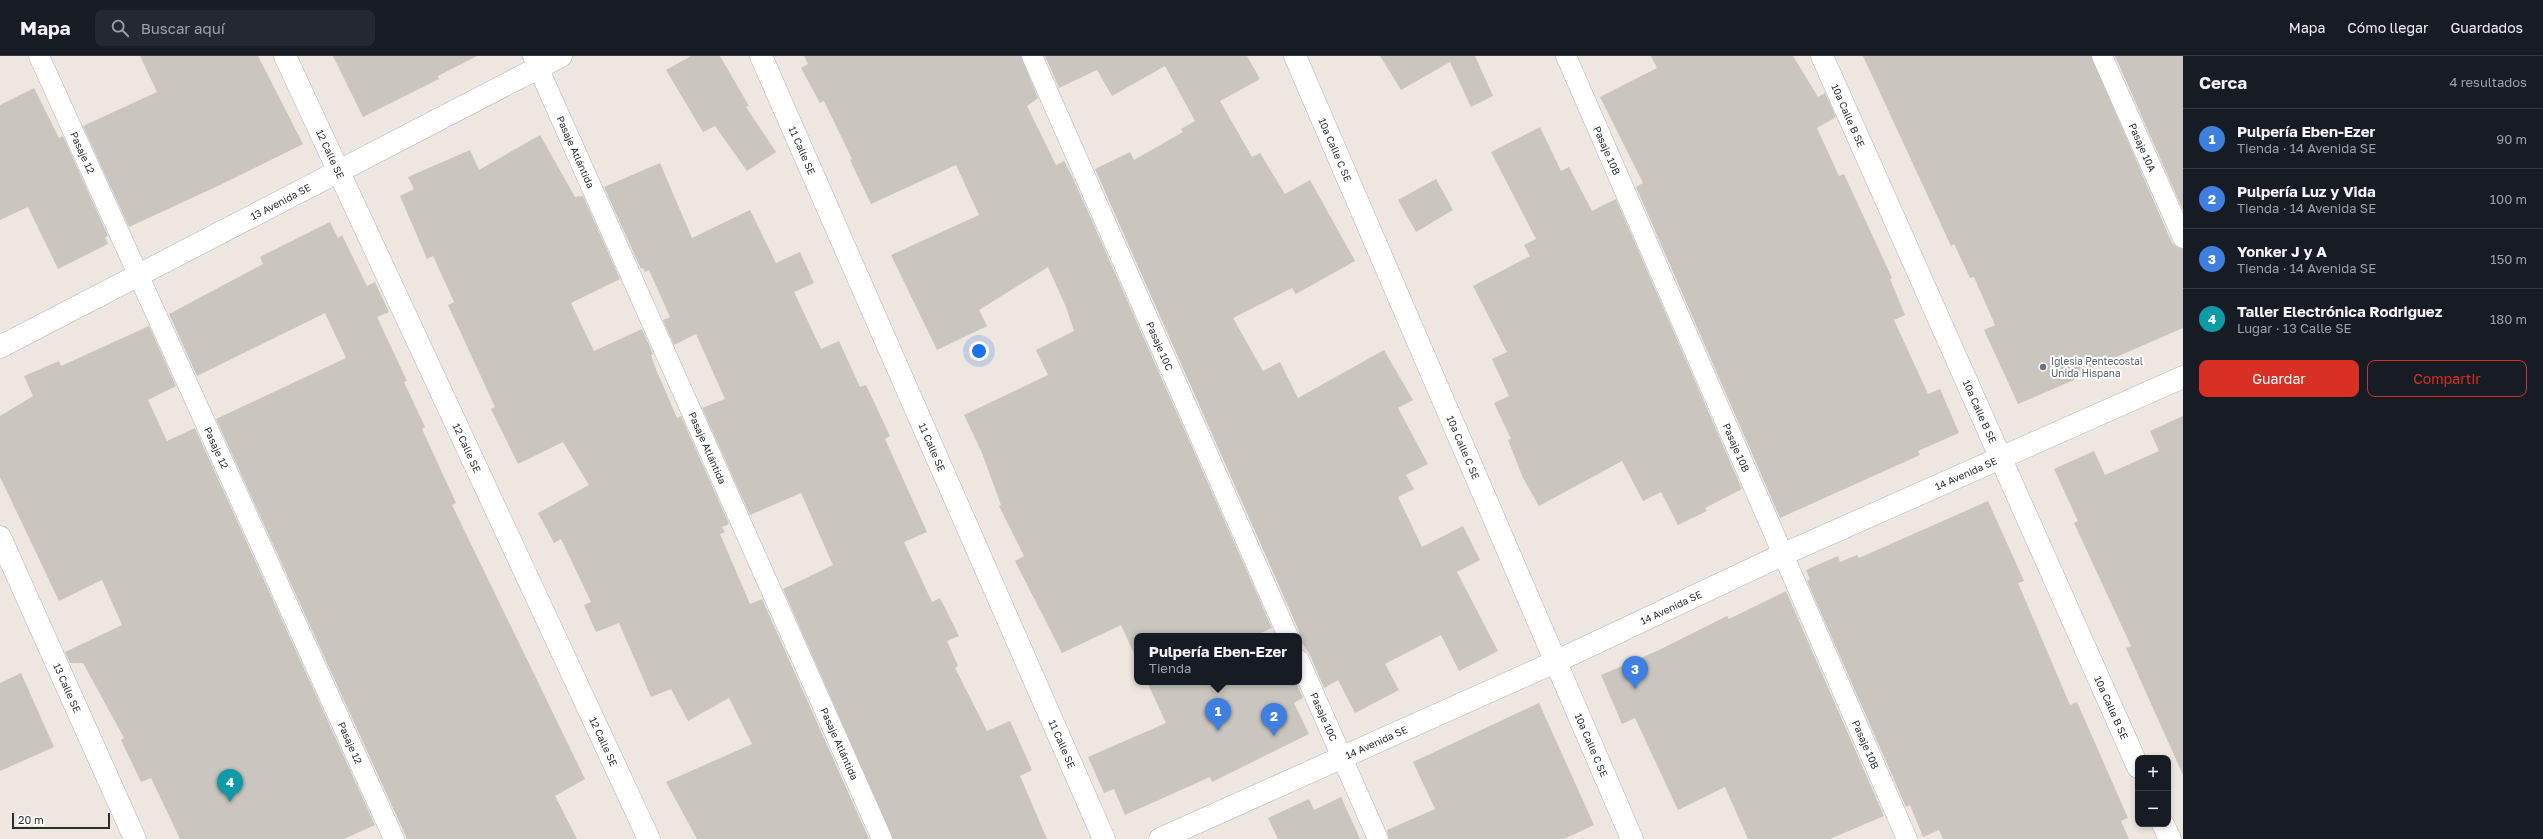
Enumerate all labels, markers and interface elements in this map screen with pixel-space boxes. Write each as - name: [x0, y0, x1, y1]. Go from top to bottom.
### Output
- search box: [95, 10, 375, 46]
- text: Mapa: [20, 16, 71, 39]
- icon: search: [109, 17, 131, 39]
- text: Buscar aquí: [141, 19, 225, 37]
- text: Mapa: [2289, 19, 2325, 36]
- text: Cómo llegar: [2347, 19, 2428, 36]
- text: Guardados: [2450, 19, 2523, 36]
- text: Cerca: [2199, 72, 2247, 93]
- text: 4 resultados: [2449, 74, 2527, 90]
- street label: 10a Calle B SE: [1829, 82, 1868, 149]
- street label: Pasaje Atlántida: [554, 114, 597, 190]
- street label: 10a Calle C SE: [1316, 116, 1354, 183]
- street label: Pasaje 10A: [2127, 121, 2159, 174]
- text: Pulpería Eben-Ezer: [2237, 122, 2375, 140]
- street label: 11 Calle SE: [786, 124, 818, 176]
- street label: Pasaje 10B: [1591, 124, 1623, 177]
- street label: 12 Calle SE: [314, 127, 347, 180]
- street label: Pasaje 12: [68, 130, 98, 176]
- text: 1: [2209, 131, 2215, 147]
- text: 90 m: [2496, 131, 2527, 147]
- text: Tienda · 14 Avenida SE: [2237, 140, 2376, 156]
- street label: 13 Avenida SE: [248, 181, 313, 222]
- text: Pulpería Luz y Vida: [2237, 182, 2376, 200]
- text: 2: [2208, 191, 2216, 207]
- text: 100 m: [2490, 191, 2527, 207]
- text: Tienda · 14 Avenida SE: [2237, 200, 2376, 216]
- text: Yonker J y A: [2237, 242, 2327, 260]
- text: 3: [2208, 251, 2216, 267]
- text: 150 m: [2490, 251, 2527, 267]
- text: Tienda · 14 Avenida SE: [2237, 260, 2376, 276]
- text: Taller Electrónica Rodriguez: [2237, 302, 2442, 320]
- text: 4: [2208, 311, 2216, 327]
- text: 180 m: [2490, 311, 2527, 327]
- street label: Pasaje 10C: [1144, 320, 1176, 372]
- text: Lugar · 13 Calle SE: [2237, 320, 2351, 336]
- your location: [969, 341, 989, 361]
- place label: Iglesia Pentecostal Unida Hispana: [2051, 355, 2143, 379]
- button: Guardar: [2199, 360, 2359, 397]
- button: Compartir: [2367, 360, 2527, 397]
- marker: Iglesia Pentecostal Unida Hispana: [2038, 362, 2048, 372]
- street label: 10a Calle B SE: [1961, 378, 1999, 445]
- street label: Pasaje Atlántida: [686, 410, 729, 486]
- street label: 10a Calle C SE: [1444, 414, 1482, 481]
- street label: 12 Calle SE: [451, 421, 484, 474]
- street label: 11 Calle SE: [916, 421, 948, 473]
- street label: Pasaje 10B: [1721, 421, 1752, 474]
- street label: Pasaje 12: [202, 425, 231, 471]
- street label: 14 Avenida SE: [1933, 454, 1999, 492]
- street label: 14 Avenida SE: [1638, 588, 1704, 627]
- popup: [1134, 633, 1302, 685]
- text: Pulpería Eben-Ezer: [1149, 642, 1287, 660]
- pin: 3: [1622, 656, 1648, 689]
- text: Tienda: [1149, 660, 1191, 676]
- street label: 13 Calle SE: [51, 661, 84, 714]
- street label: 10a Calle B SE: [2092, 674, 2131, 741]
- street label: Pasaje 10C: [1308, 691, 1340, 743]
- pin: 1: [1205, 698, 1231, 731]
- pin: 2: [1261, 703, 1287, 736]
- street label: Pasaje Atlántida: [818, 706, 861, 782]
- street label: 10a Calle C SE: [1573, 711, 1610, 779]
- street label: 12 Calle SE: [587, 715, 620, 768]
- street label: 11 Calle SE: [1046, 718, 1078, 770]
- street label: Pasaje 10B: [1850, 718, 1882, 771]
- street label: Pasaje 12: [336, 720, 365, 766]
- street label: 14 Avenida SE: [1343, 723, 1409, 761]
- map controls: [2135, 755, 2171, 827]
- button: +: [2135, 755, 2171, 791]
- pin: 4: [217, 769, 243, 802]
- button: −: [2135, 791, 2171, 827]
- scale bar: [12, 811, 110, 830]
- text: 20 m: [18, 813, 44, 826]

